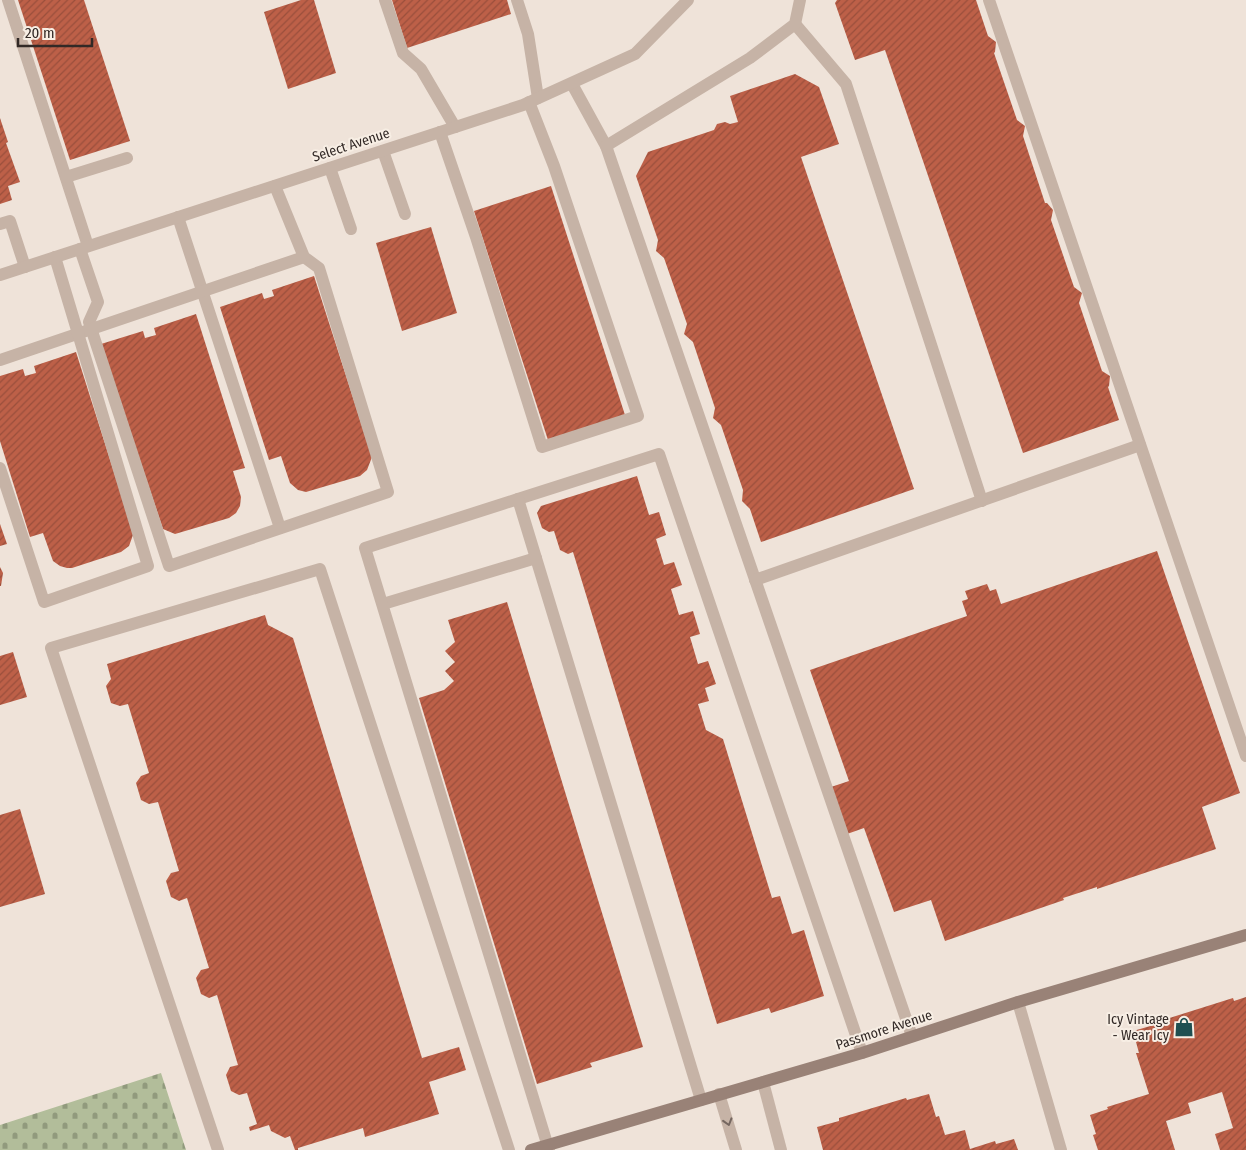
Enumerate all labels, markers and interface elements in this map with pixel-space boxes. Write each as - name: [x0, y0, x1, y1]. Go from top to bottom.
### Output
- scale bar: [18, 15, 91, 47]
- text: 20 m: [25, 24, 55, 42]
- street label: Select Avenue: [310, 124, 392, 165]
- street label: Passmore Avenue: [834, 1006, 934, 1054]
- place label: Icy Vintage - Wear Icy: [1107, 1011, 1170, 1044]
- shop icon: Icy Vintage - Wear Icy: [1173, 1016, 1195, 1038]
- one-way arrow: [722, 1118, 732, 1126]

